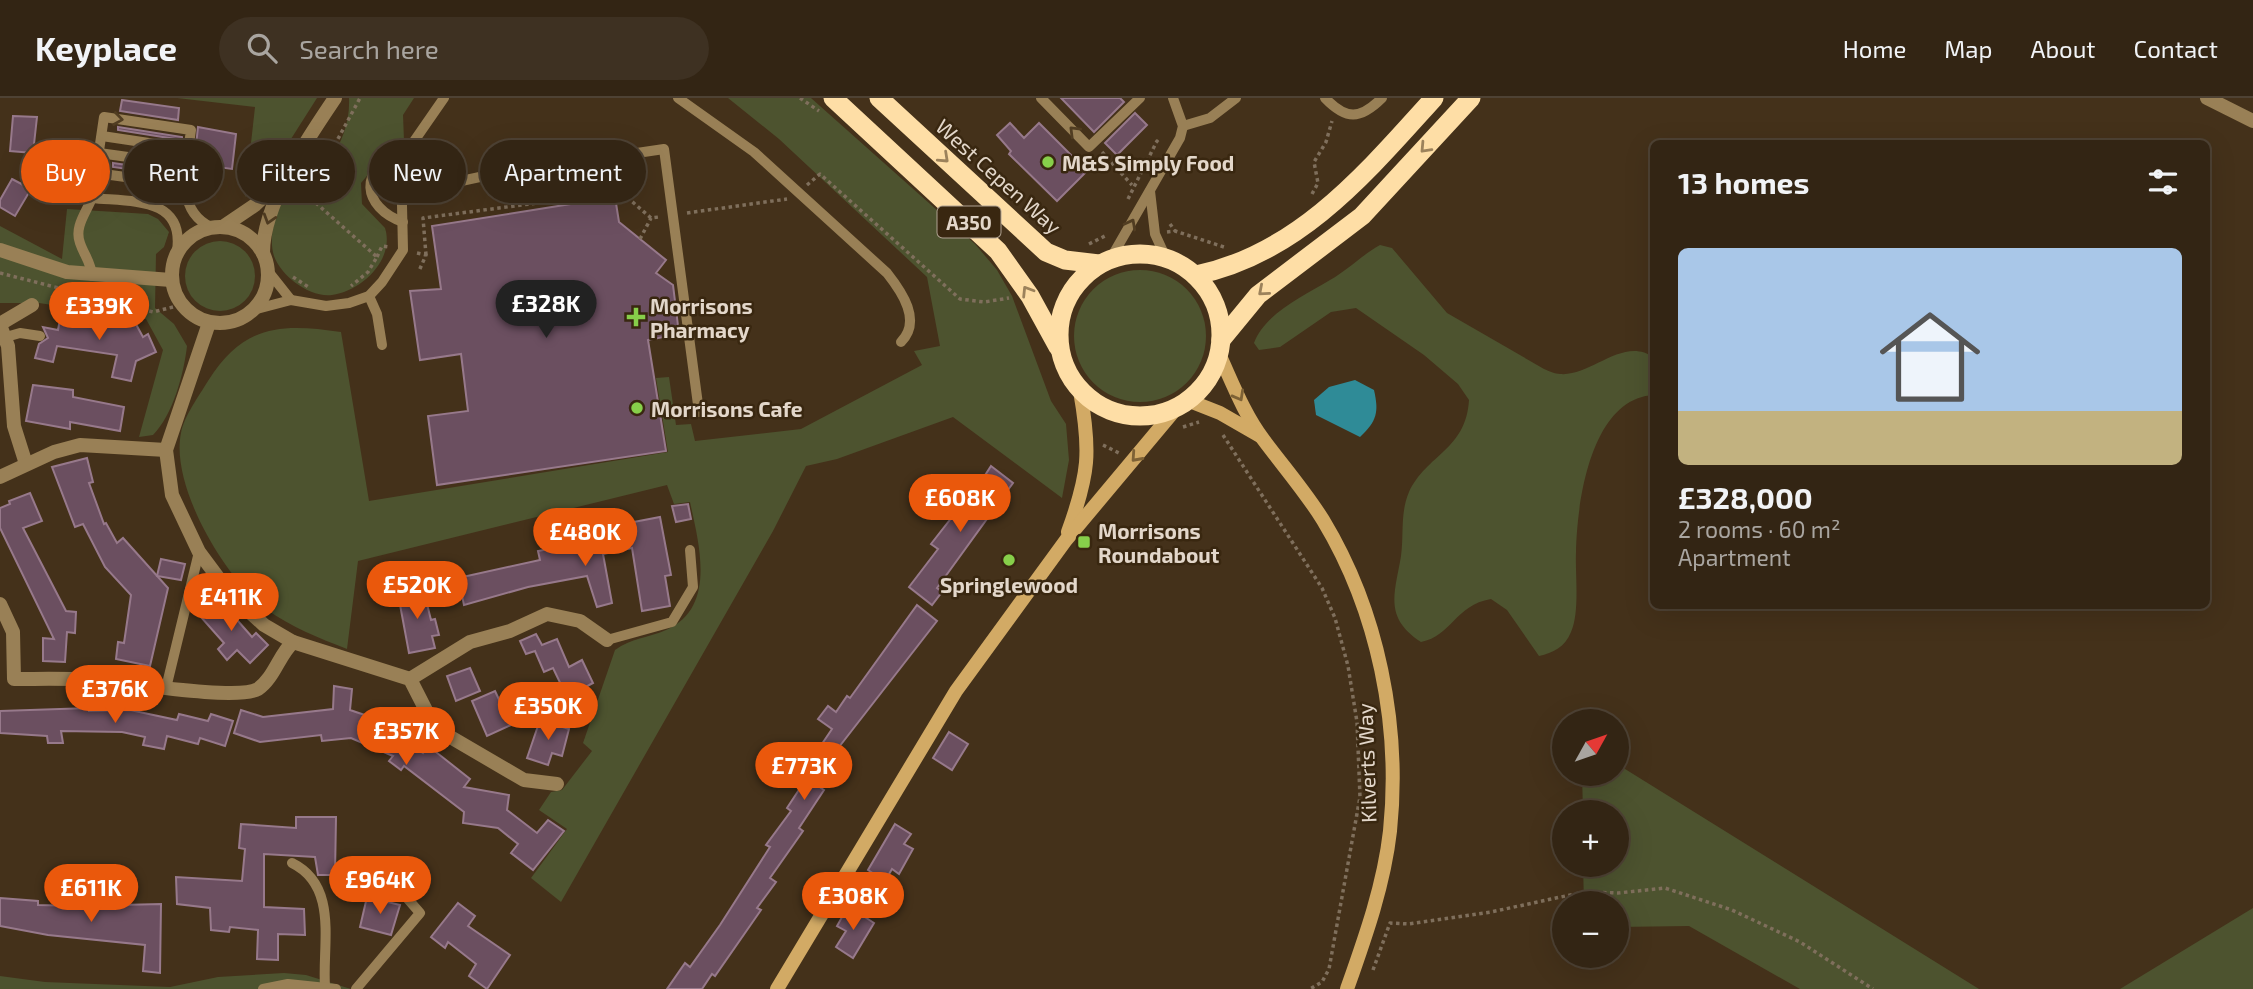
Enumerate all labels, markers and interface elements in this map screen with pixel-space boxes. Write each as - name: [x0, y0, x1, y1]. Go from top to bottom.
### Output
- search box: [219, 17, 709, 80]
- text: Keyplace: [35, 28, 177, 68]
- icon: search: [243, 29, 281, 67]
- text: Search here: [299, 33, 439, 64]
- text: Home: [1843, 34, 1906, 63]
- text: Map: [1944, 34, 1992, 63]
- text: About: [2030, 34, 2096, 63]
- text: Contact: [2134, 34, 2218, 63]
- one-way arrow: [112, 111, 123, 126]
- street label: West Cepen Way: [931, 113, 1067, 239]
- one-way arrow: [1069, 127, 1082, 140]
- chip: Buy: [21, 140, 110, 203]
- chip: Rent: [124, 140, 223, 203]
- chip: Filters: [237, 140, 355, 203]
- chip: New: [369, 140, 466, 203]
- chip: Apartment: [480, 140, 646, 203]
- one-way arrow: [1420, 140, 1433, 153]
- one-way arrow: [936, 150, 949, 163]
- place label: M&S Simply Food: [1062, 150, 1234, 176]
- marker: M&S Simply Food: [1040, 154, 1056, 170]
- icon: filters: [2144, 163, 2182, 201]
- text: 13 homes: [1678, 164, 1809, 200]
- road number: A350: [937, 206, 1000, 238]
- one-way arrow: [263, 213, 278, 225]
- one-way arrow: [1122, 219, 1136, 231]
- pin: £328K: [497, 280, 595, 340]
- pin: £339K: [50, 282, 148, 342]
- one-way arrow: [1258, 282, 1271, 295]
- one-way arrow: [1022, 286, 1035, 299]
- text: £328K: [512, 289, 580, 317]
- text: £339K: [65, 291, 133, 319]
- place label: Morrisons Pharmacy: [650, 293, 753, 343]
- icon: home: [1867, 294, 1993, 420]
- marker: Morrisons Pharmacy: [628, 309, 644, 325]
- one-way arrow: [1231, 389, 1244, 402]
- place label: Morrisons Cafe: [651, 396, 803, 421]
- marker: Morrisons Cafe: [629, 400, 645, 416]
- one-way arrow: [1132, 449, 1145, 462]
- pin: £608K: [911, 474, 1009, 534]
- text: £328,000: [1678, 479, 1813, 515]
- text: £608K: [925, 483, 995, 511]
- pin: £480K: [536, 508, 634, 568]
- text: 2 rooms · 60 m²: [1678, 515, 1840, 543]
- text: £480K: [549, 517, 621, 545]
- place label: Morrisons Roundabout: [1098, 518, 1220, 567]
- marker: Morrisons Roundabout: [1076, 534, 1092, 550]
- text: Apartment: [1678, 543, 1791, 571]
- marker: Springlewood: [1001, 552, 1017, 568]
- pin: £520K: [368, 561, 466, 621]
- text: £520K: [383, 570, 451, 598]
- place label: Springlewood: [940, 572, 1078, 597]
- pin: £411K: [182, 574, 280, 633]
- text: £411K: [200, 582, 262, 610]
- pin: £376K: [66, 666, 164, 725]
- text: £376K: [82, 674, 148, 702]
- pin: £350K: [499, 682, 597, 742]
- text: £350K: [514, 691, 582, 719]
- street label: Kilverts Way: [1351, 703, 1381, 823]
- pin: £357K: [357, 708, 455, 767]
- north arrow: [1552, 709, 1629, 786]
- map controls: [1552, 709, 1629, 968]
- text: £357K: [373, 716, 439, 744]
- pin: £773K: [755, 742, 853, 802]
- text: £773K: [771, 751, 837, 779]
- button: +: [1552, 800, 1629, 877]
- pin: £964K: [331, 856, 429, 916]
- pin: £611K: [42, 864, 140, 924]
- text: £964K: [345, 865, 415, 893]
- pin: £308K: [804, 872, 902, 932]
- text: £611K: [60, 873, 122, 901]
- text: £308K: [818, 881, 888, 909]
- button: −: [1552, 891, 1629, 968]

